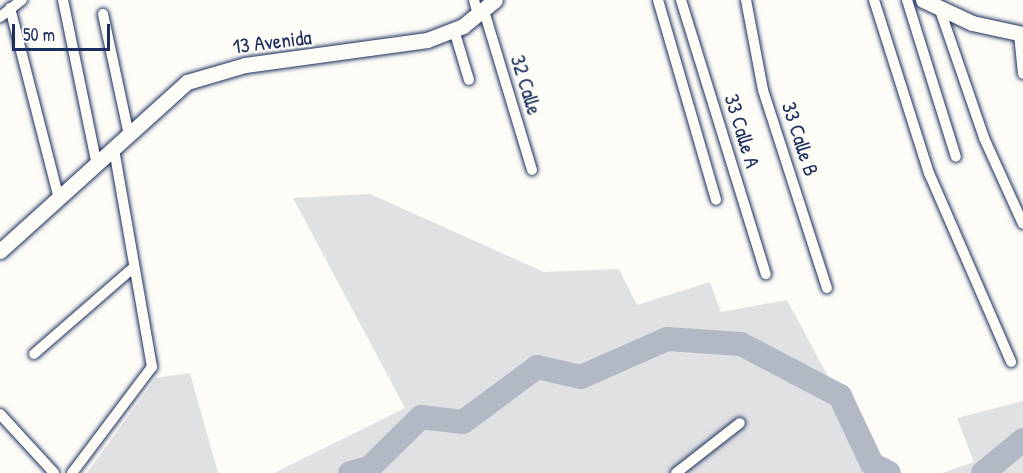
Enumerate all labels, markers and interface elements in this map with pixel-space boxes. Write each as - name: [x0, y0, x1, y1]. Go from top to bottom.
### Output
- scale bar: [15, 12, 112, 50]
- text: 50 m: [23, 22, 55, 47]
- street label: 13 Avenida: [231, 25, 313, 59]
- street label: 32 Calle: [505, 52, 547, 118]
- street label: 33 Calle A: [719, 91, 765, 171]
- street label: 33 Calle B: [776, 99, 824, 179]

